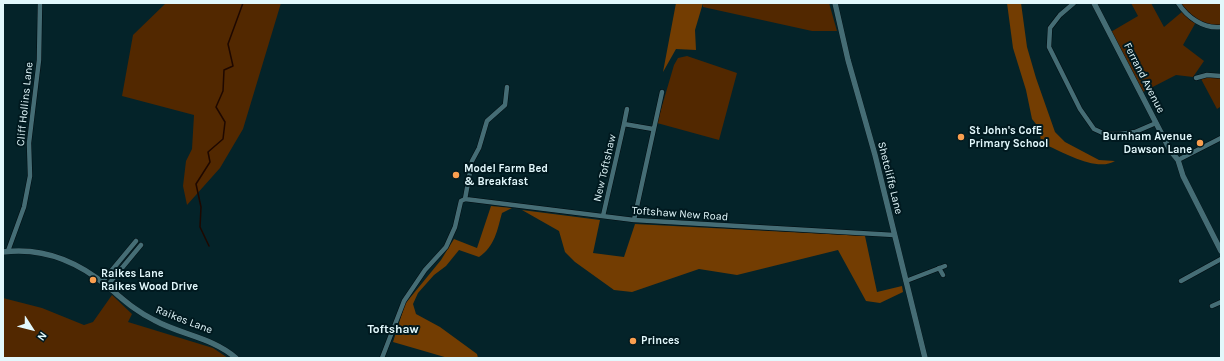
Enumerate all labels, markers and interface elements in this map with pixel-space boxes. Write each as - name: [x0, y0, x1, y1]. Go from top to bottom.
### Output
- street label: Ferrand Avenue: [1121, 41, 1167, 115]
- street label: Cliff Hollins Lane: [14, 61, 36, 147]
- place label: St John's CofE Primary School: [969, 124, 1048, 150]
- place label: Burnham Avenue Dawson Lane: [1103, 130, 1192, 156]
- marker: St John's CofE Primary School: [956, 132, 966, 142]
- street label: New Toftshaw: [591, 133, 619, 203]
- marker: Burnham Avenue Dawson Lane: [1195, 138, 1205, 148]
- street label: Shetcliffe Lane: [875, 140, 905, 216]
- place label: Model Farm Bed & Breakfast: [464, 162, 548, 188]
- marker: Model Farm Bed & Breakfast: [451, 170, 461, 180]
- street label: Toftshaw New Road: [631, 204, 729, 224]
- place label: Raikes Lane Raikes Wood Drive: [101, 267, 198, 293]
- marker: Raikes Lane Raikes Wood Drive: [88, 275, 98, 285]
- street label: Raikes Lane: [154, 303, 214, 337]
- north arrow: [12, 309, 52, 349]
- district label: Toftshaw: [367, 323, 419, 337]
- text: N: [35, 329, 50, 343]
- place label: Princes: [641, 334, 680, 348]
- marker: Princes: [628, 336, 638, 346]

